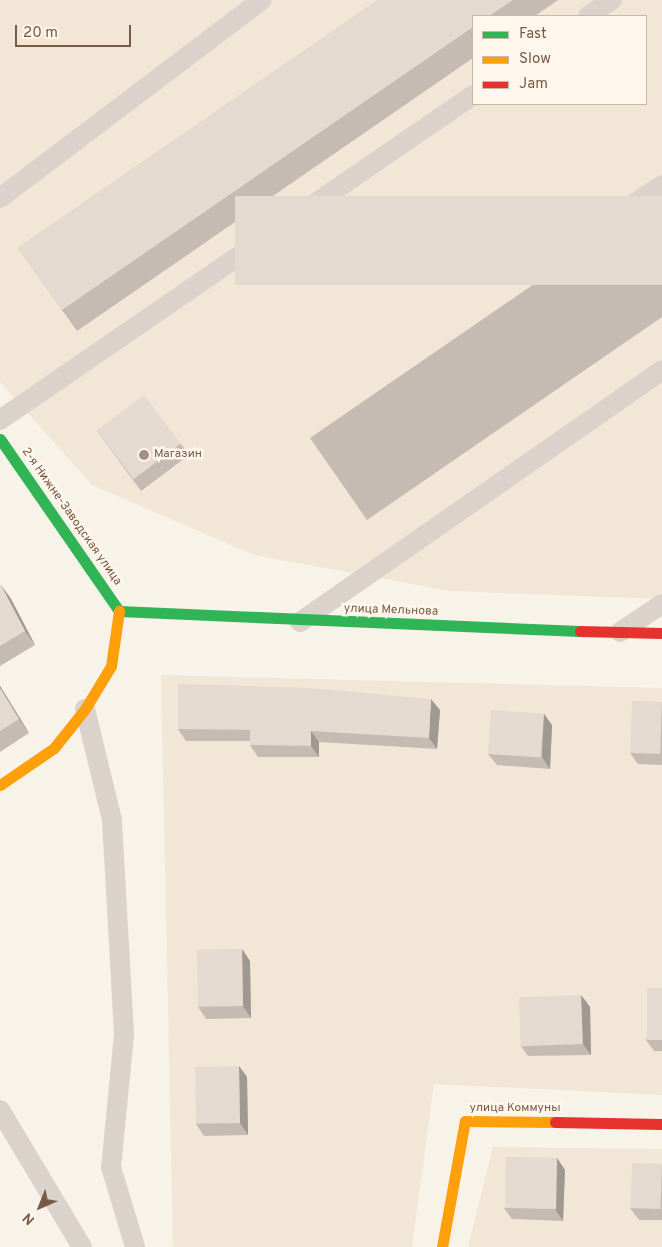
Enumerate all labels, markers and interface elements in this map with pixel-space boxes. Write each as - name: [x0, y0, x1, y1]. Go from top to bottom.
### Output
- scale bar: [18, 15, 134, 47]
- legend: [472, 15, 647, 105]
- text: 20 m: [23, 24, 58, 43]
- text: Fast: [519, 25, 547, 44]
- text: Slow: [519, 50, 551, 69]
- text: Jam: [519, 75, 548, 94]
- street label: 2-я Нижне-Заводская улица: [18, 446, 124, 588]
- place label: Магазин: [154, 448, 202, 462]
- marker: Магазин: [138, 449, 150, 461]
- street label: улица Мельнова: [344, 602, 438, 620]
- street label: улица Коммуны: [470, 1102, 560, 1116]
- north arrow: [15, 1182, 65, 1232]
- text: N: [20, 1209, 39, 1228]

